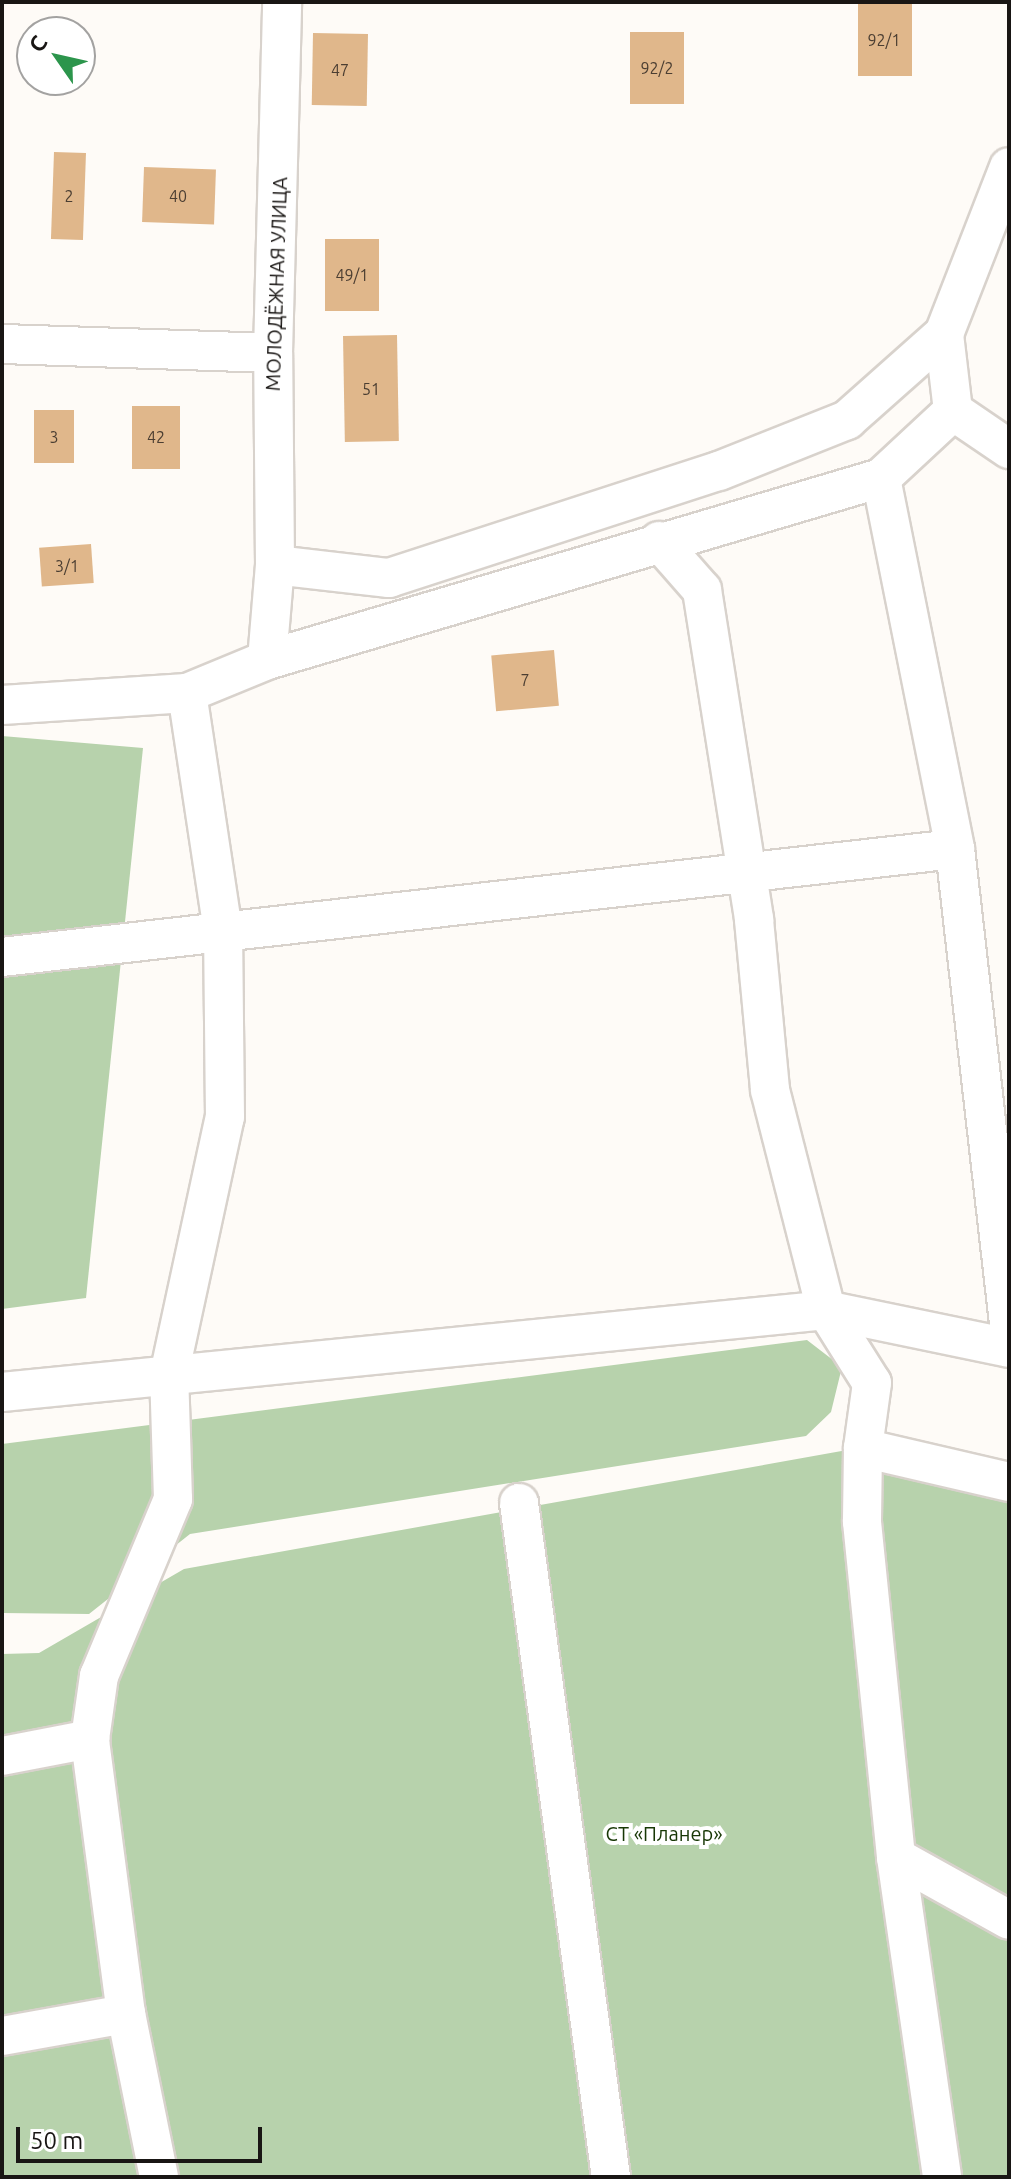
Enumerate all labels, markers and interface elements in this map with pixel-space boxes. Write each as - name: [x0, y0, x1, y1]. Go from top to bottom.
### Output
- north arrow: [16, 16, 96, 96]
- house number: 92/1: [868, 30, 900, 50]
- text: С: [23, 31, 52, 56]
- house number: 92/2: [641, 58, 673, 78]
- house number: 47: [331, 60, 349, 80]
- street label: МОЛОДЁЖНАЯ УЛИЦА: [260, 176, 292, 392]
- house number: 2: [64, 186, 74, 206]
- house number: 40: [169, 186, 187, 206]
- house number: 49/1: [336, 265, 368, 285]
- house number: 51: [362, 379, 380, 399]
- house number: 3: [49, 427, 59, 447]
- house number: 42: [147, 427, 165, 447]
- house number: 3/1: [55, 556, 79, 576]
- house number: 7: [520, 670, 530, 690]
- park label: СТ «Планер»: [605, 1821, 723, 1845]
- scale bar: [20, 2111, 266, 2161]
- text: 50 m: [30, 2127, 83, 2154]

